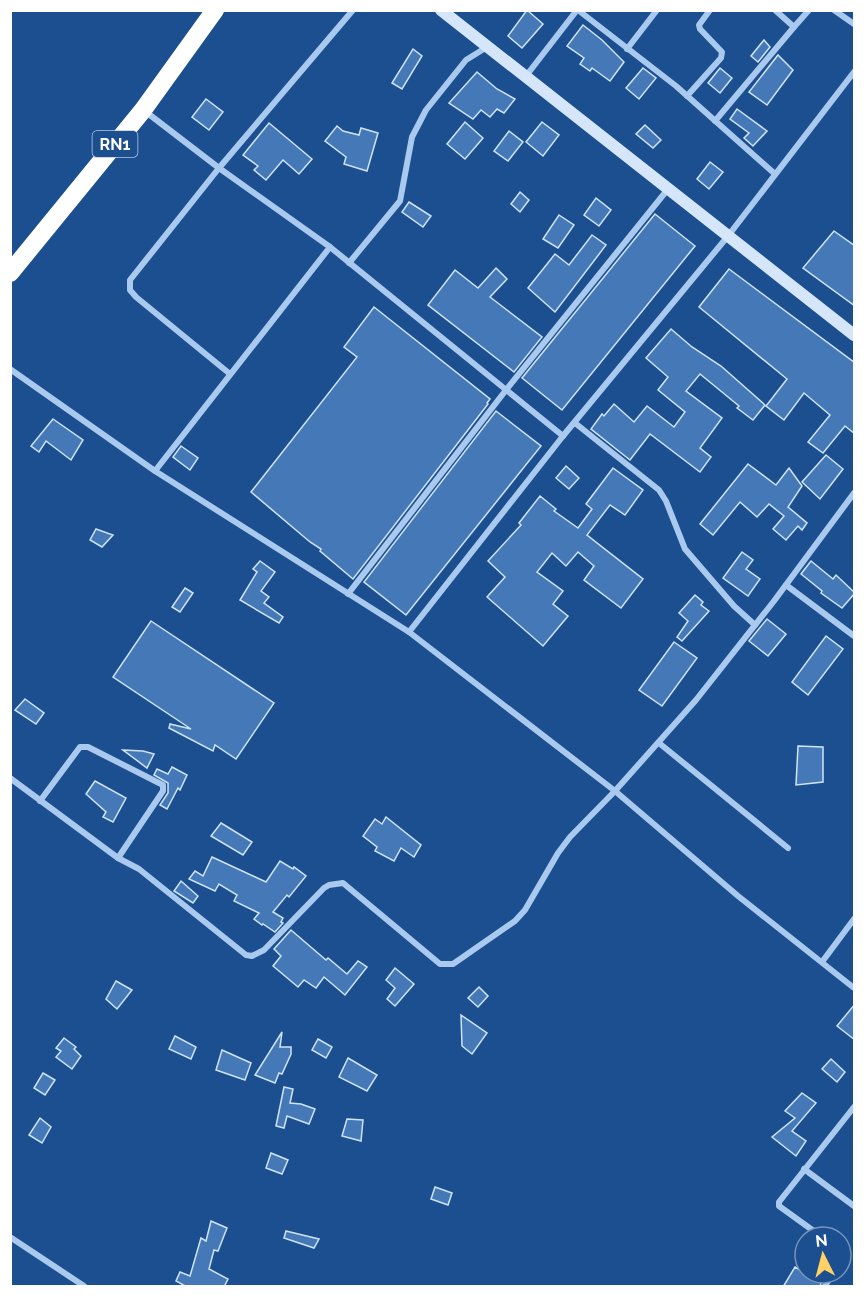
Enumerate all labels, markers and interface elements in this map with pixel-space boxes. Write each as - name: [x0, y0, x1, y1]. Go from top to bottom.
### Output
- road number: RN1: [92, 131, 138, 157]
- north arrow: [793, 1225, 853, 1285]
- text: N: [814, 1230, 829, 1251]

